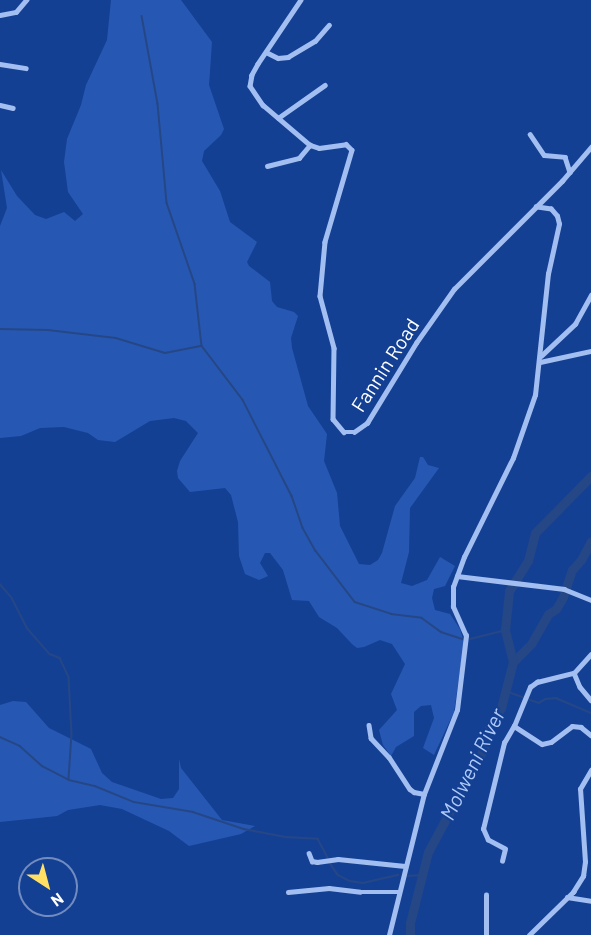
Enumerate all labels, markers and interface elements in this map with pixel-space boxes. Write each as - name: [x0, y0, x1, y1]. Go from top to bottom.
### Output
- street label: Fannin Road: [346, 314, 424, 416]
- water label: Molweni River: [434, 704, 510, 824]
- north arrow: [18, 857, 78, 917]
- text: N: [48, 890, 68, 911]

